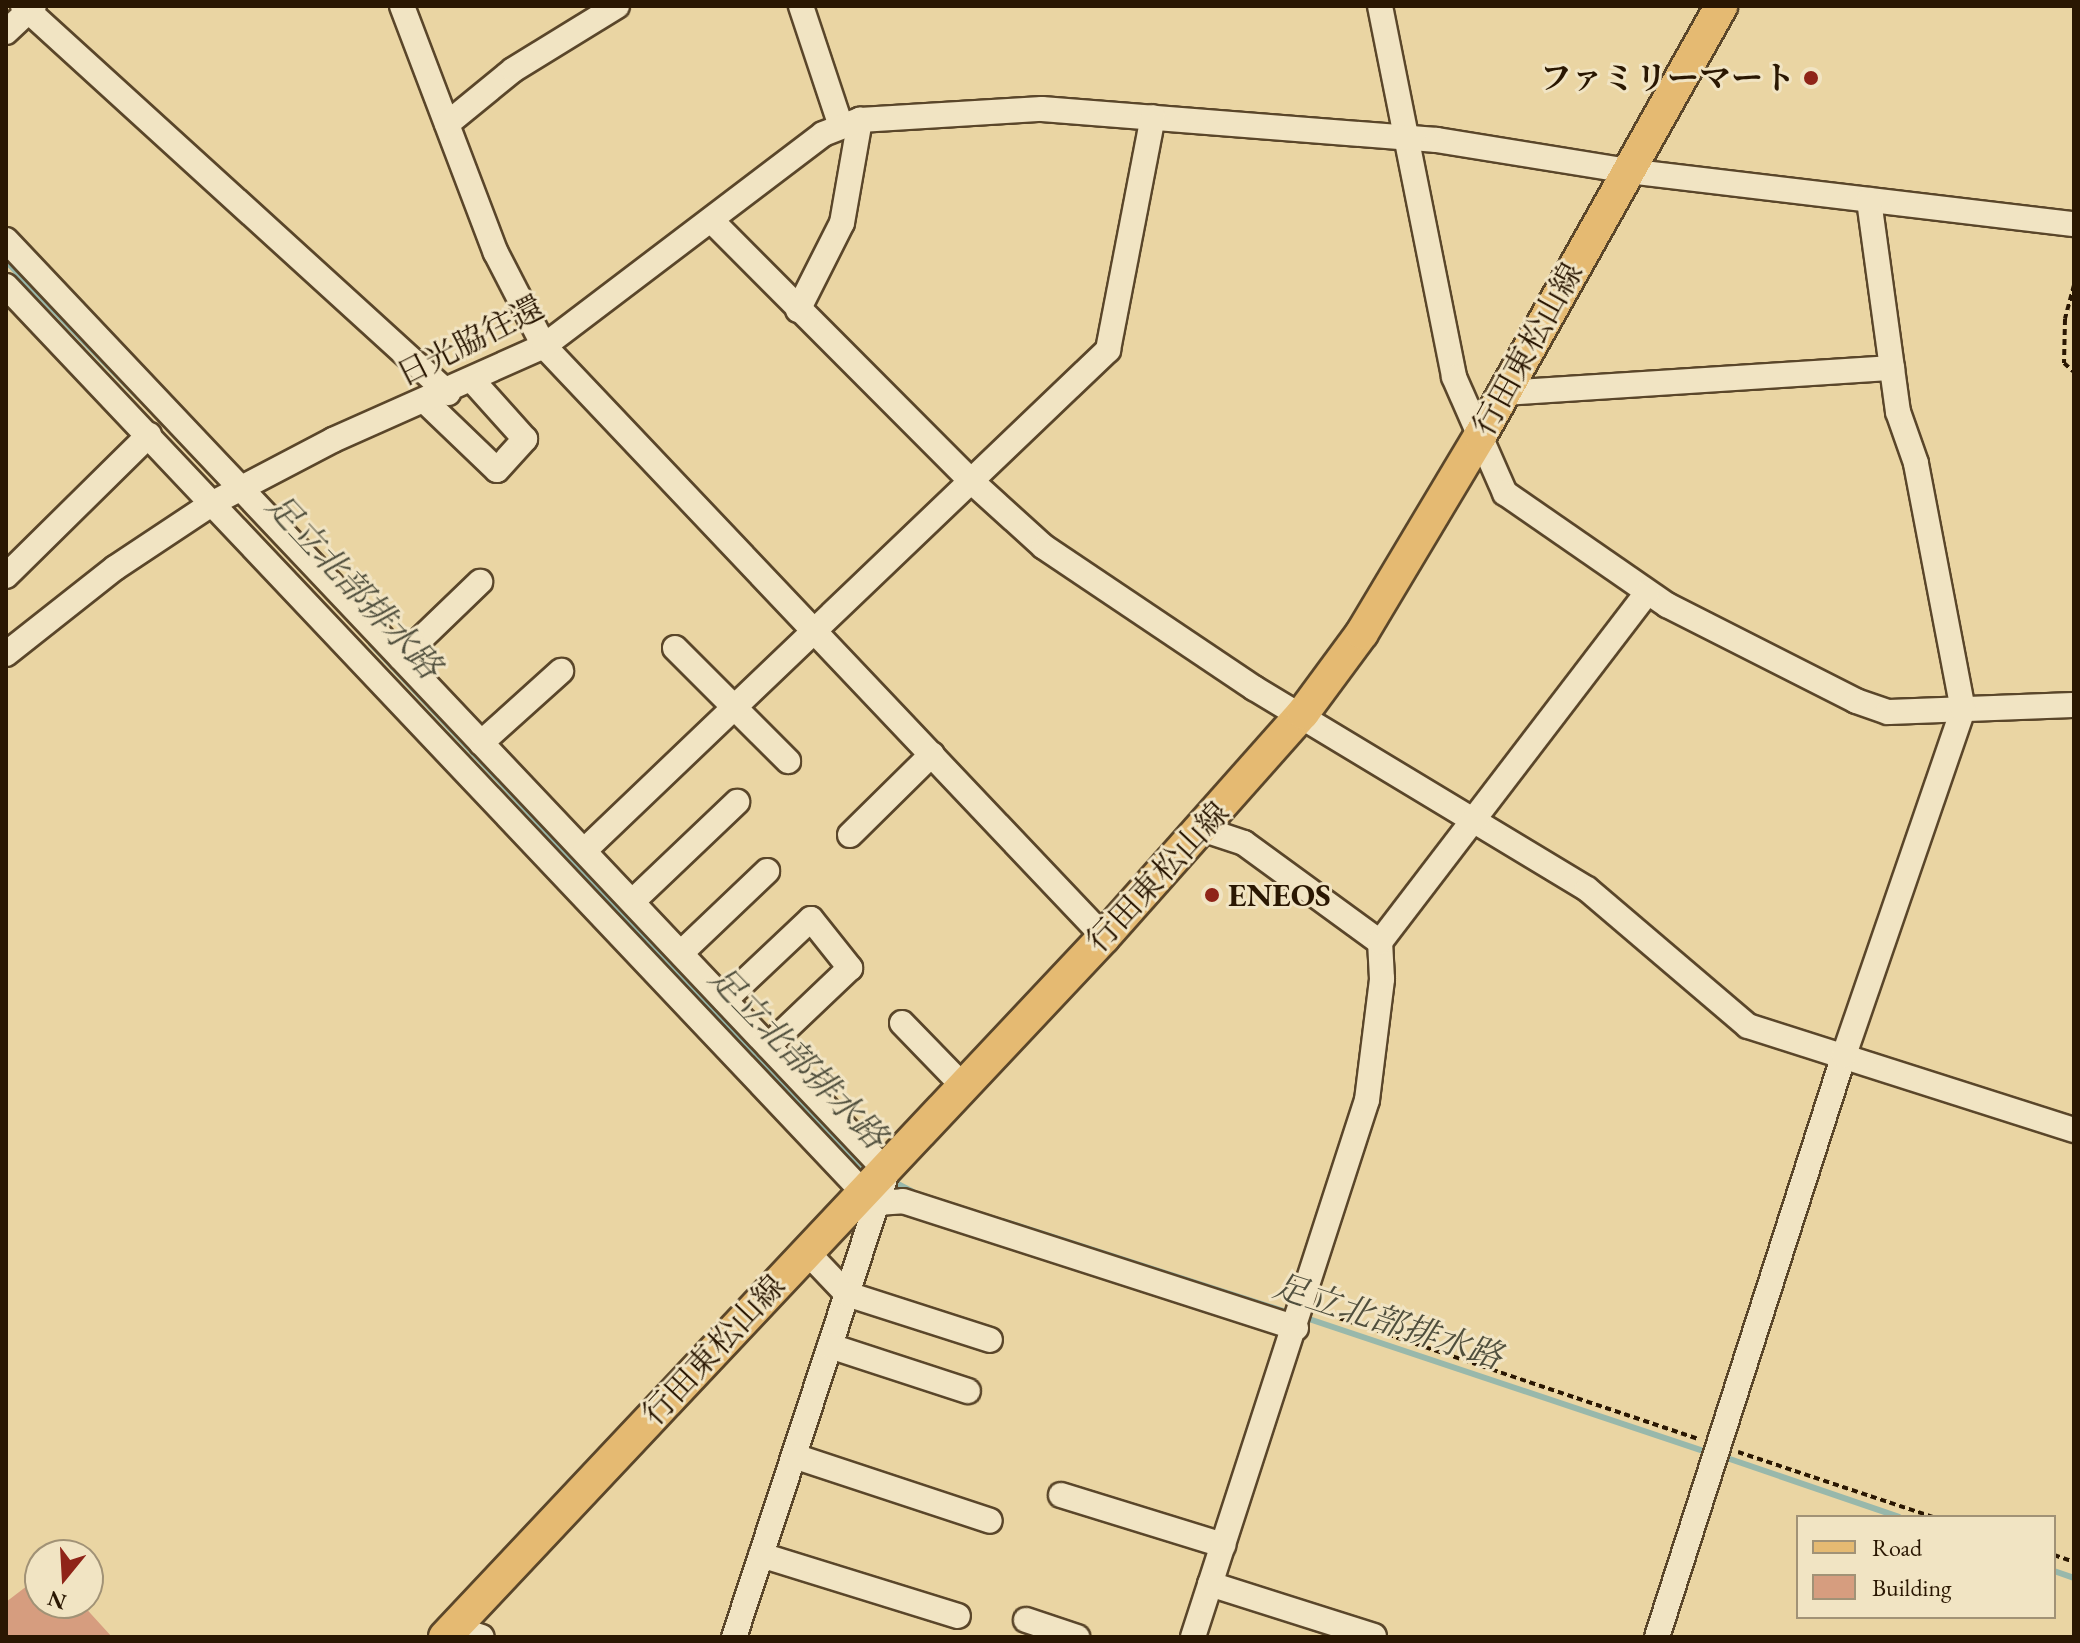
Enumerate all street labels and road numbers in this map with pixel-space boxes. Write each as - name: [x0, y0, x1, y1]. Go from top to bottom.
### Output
- street label: 行田東松山線: [1465, 256, 1591, 442]
- street label: 日光脇往還: [390, 288, 550, 394]
- street label: 行田東松山線: [1078, 794, 1238, 960]
- street label: 行田東松山線: [634, 1267, 794, 1433]

